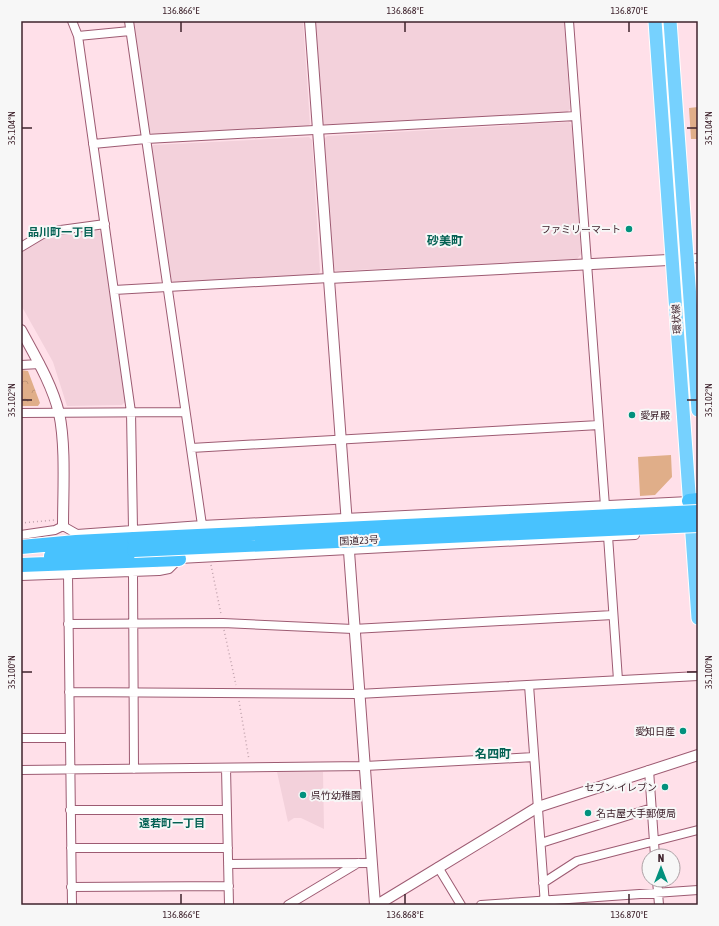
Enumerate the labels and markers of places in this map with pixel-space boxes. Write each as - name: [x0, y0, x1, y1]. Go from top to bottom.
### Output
- place label: ファミリーマート: [541, 224, 621, 235]
- marker: ファミリーマート: [624, 224, 634, 234]
- marker: 愛昇殿: [627, 410, 637, 420]
- place label: 愛昇殿: [640, 410, 670, 421]
- place label: 愛知日産: [635, 726, 675, 737]
- marker: 愛知日産: [678, 726, 688, 736]
- place label: セブン-イレブン: [585, 782, 657, 793]
- marker: セブン-イレブン: [660, 782, 670, 792]
- marker: 呉竹幼稚園: [298, 790, 308, 800]
- place label: 呉竹幼稚園: [311, 790, 361, 801]
- marker: 名古屋大手郵便局: [583, 808, 593, 818]
- place label: 名古屋大手郵便局: [596, 808, 676, 819]

